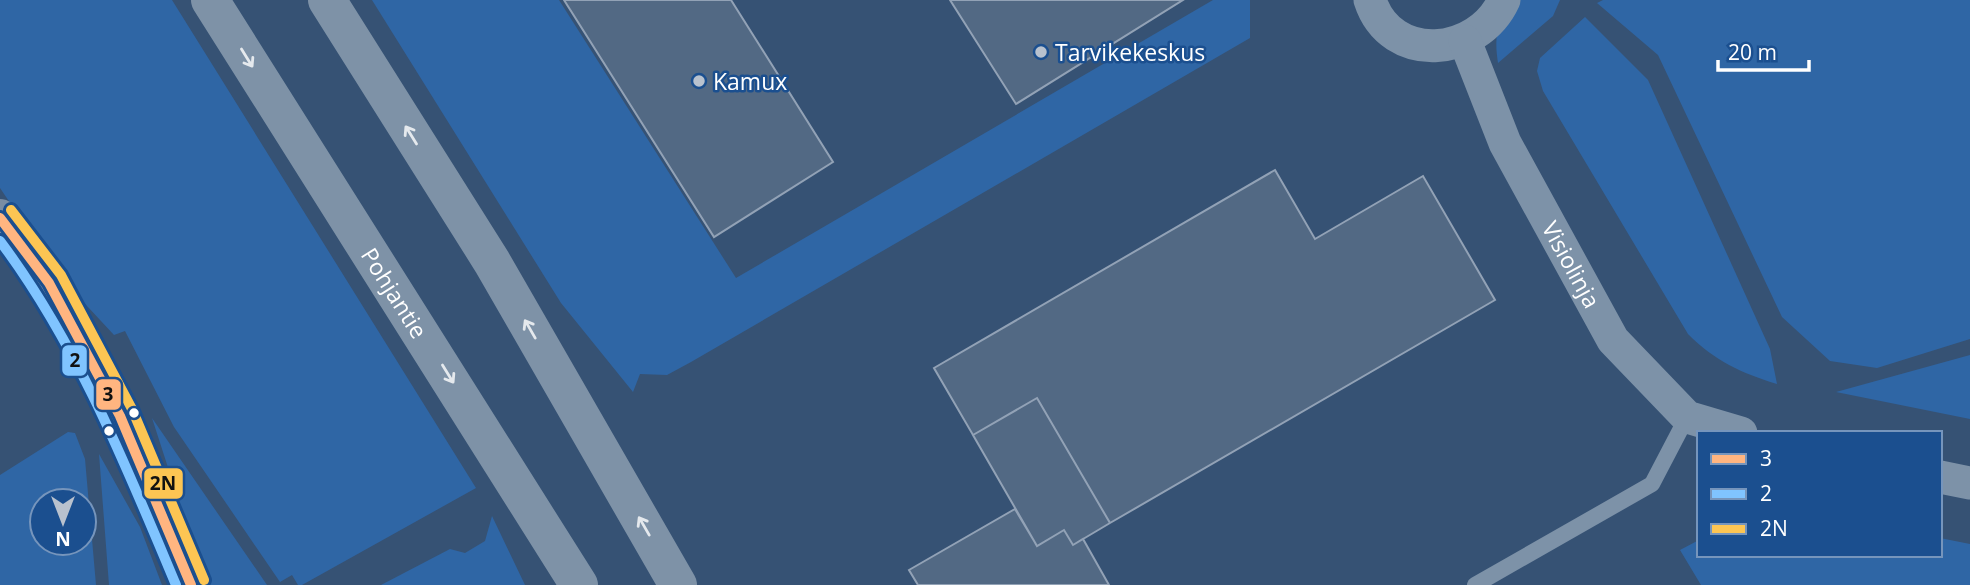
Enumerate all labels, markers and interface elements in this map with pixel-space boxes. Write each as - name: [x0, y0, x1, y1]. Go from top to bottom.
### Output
- scale bar: [1718, 28, 1809, 72]
- place label: Tarvikekeskus: [1055, 36, 1205, 68]
- text: 20 m: [1728, 38, 1777, 66]
- marker: Tarvikekeskus: [1033, 44, 1049, 60]
- one-way arrow: [240, 47, 254, 67]
- place label: Kamux: [713, 65, 787, 97]
- marker: Kamux: [691, 73, 707, 89]
- one-way arrow: [404, 125, 418, 145]
- street label: Visiolinja: [1535, 215, 1608, 314]
- street label: Pohjantie: [354, 241, 435, 344]
- one-way arrow: [523, 319, 537, 339]
- line badge: 2: [61, 344, 88, 377]
- text: 2: [70, 347, 81, 373]
- one-way arrow: [441, 363, 455, 383]
- line badge: 3: [95, 378, 122, 411]
- text: 3: [103, 381, 114, 407]
- unlabelled marker: [127, 406, 141, 420]
- unlabelled marker: [102, 424, 116, 438]
- legend: [1697, 431, 1942, 557]
- text: 3: [1760, 444, 1772, 472]
- line badge: 2N: [143, 467, 184, 500]
- text: 2N: [150, 470, 176, 496]
- text: 2: [1760, 479, 1772, 507]
- north arrow: [28, 487, 98, 557]
- text: 2N: [1760, 514, 1788, 542]
- one-way arrow: [636, 516, 650, 536]
- text: N: [55, 526, 71, 552]

